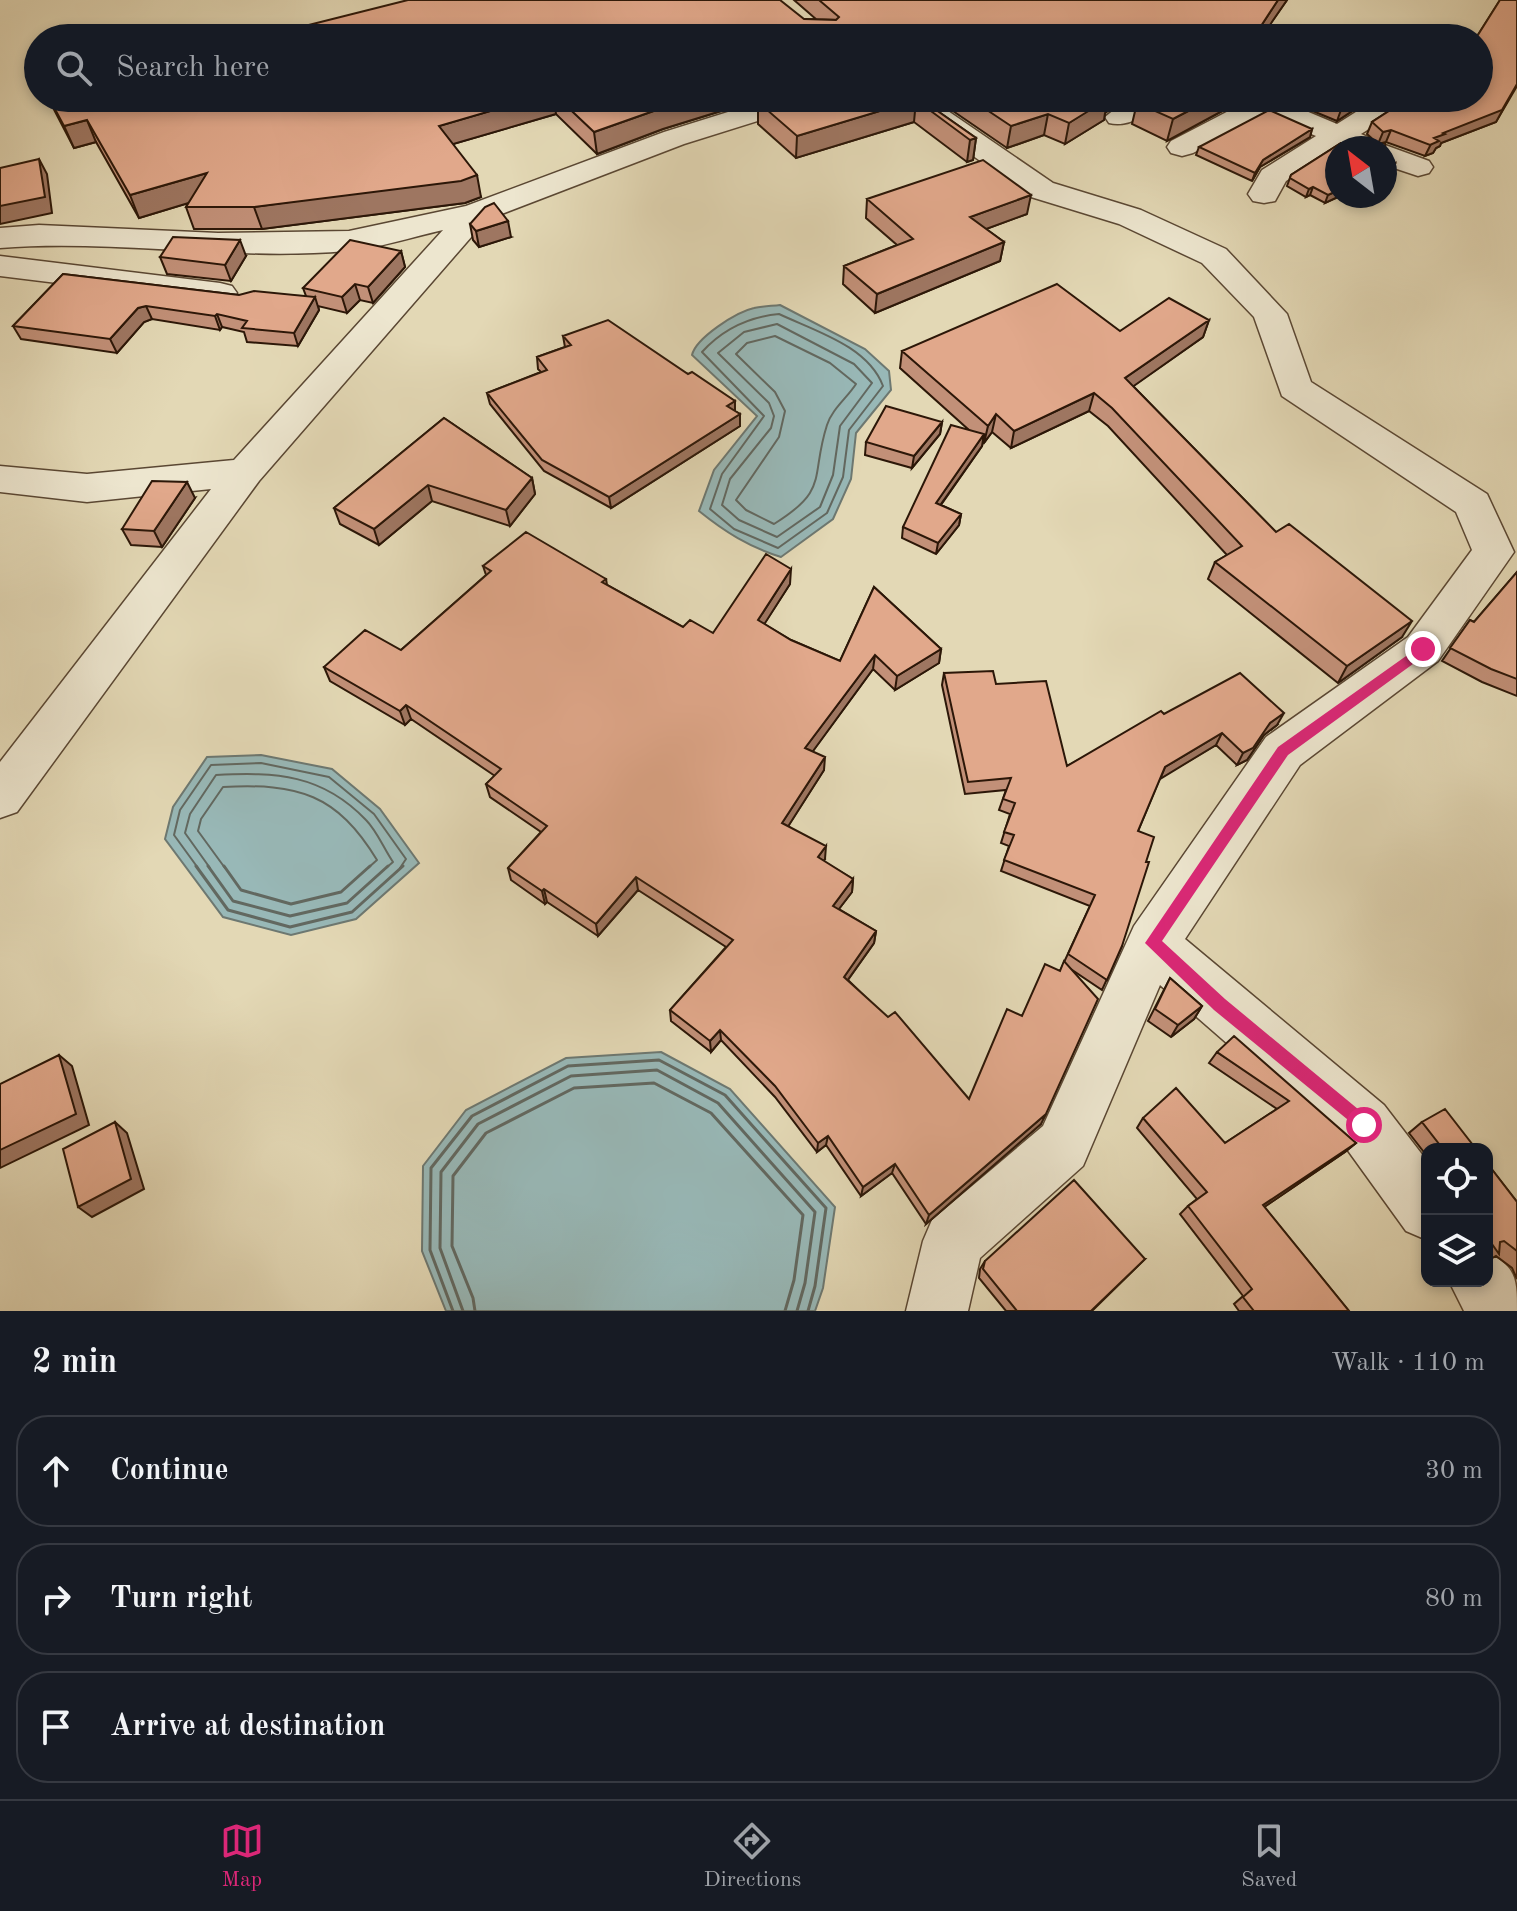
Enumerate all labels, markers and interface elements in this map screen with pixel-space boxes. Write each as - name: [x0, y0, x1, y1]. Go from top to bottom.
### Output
- search box: [24, 24, 1493, 112]
- icon: search: [52, 46, 96, 90]
- text: Search here: [116, 53, 270, 83]
- north arrow: [1325, 136, 1397, 208]
- route end: [1405, 631, 1441, 667]
- route start: [1346, 1107, 1382, 1143]
- map controls: [1421, 1143, 1493, 1287]
- button: locate: [1421, 1143, 1493, 1215]
- button: layers: [1421, 1215, 1493, 1287]
- text: 2 min: [32, 1346, 117, 1380]
- text: Walk · 110 m: [1331, 1350, 1485, 1376]
- icon: ahead: [34, 1449, 78, 1493]
- text: Continue: [110, 1456, 229, 1486]
- text: 30 m: [1425, 1458, 1483, 1484]
- icon: right: [34, 1577, 78, 1621]
- text: Turn right: [110, 1584, 252, 1614]
- text: 80 m: [1425, 1586, 1483, 1612]
- icon: arrive: [34, 1705, 78, 1749]
- text: Arrive at destination: [110, 1712, 385, 1742]
- tab: Map: [220, 1819, 264, 1894]
- tab: Directions: [704, 1819, 801, 1894]
- tab: Saved: [1241, 1819, 1297, 1894]

